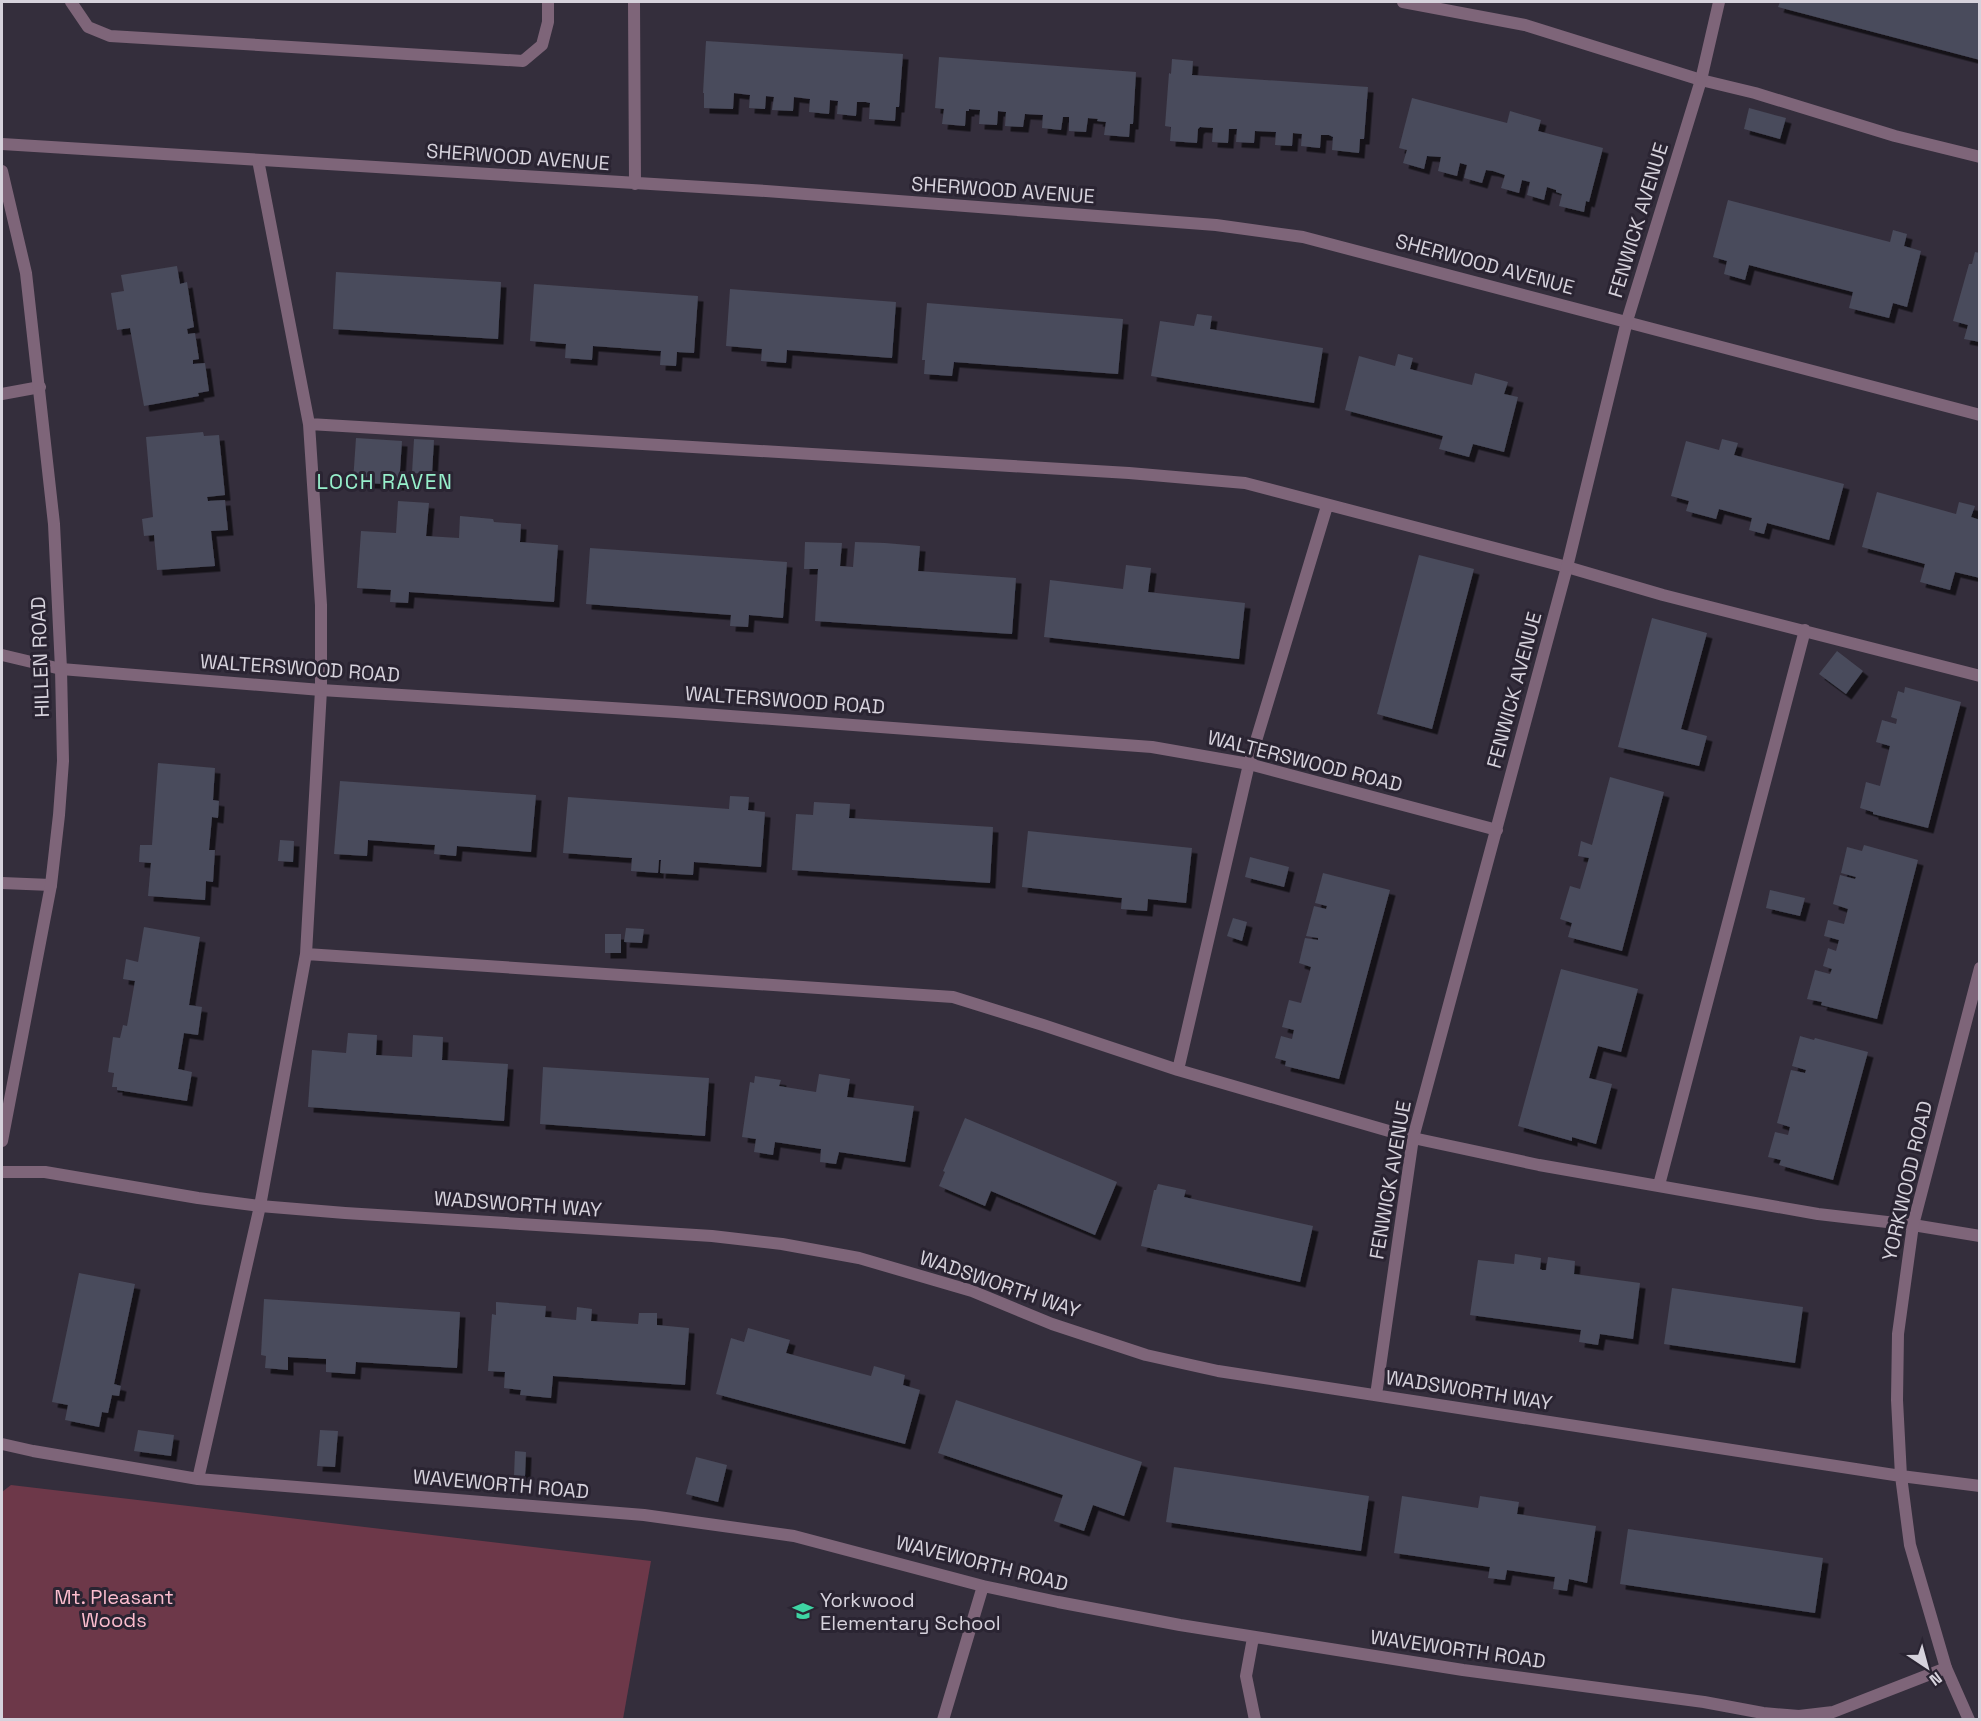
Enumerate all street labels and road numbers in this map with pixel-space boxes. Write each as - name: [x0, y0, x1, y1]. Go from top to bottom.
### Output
- street label: SHERWOOD AVENUE: [425, 138, 611, 176]
- street label: FENWICK AVENUE: [1602, 139, 1674, 301]
- street label: SHERWOOD AVENUE: [910, 171, 1096, 209]
- street label: SHERWOOD AVENUE: [1393, 228, 1577, 300]
- street label: HILLEN ROAD: [25, 596, 55, 718]
- street label: FENWICK AVENUE: [1481, 609, 1547, 771]
- street label: WALTERSWOOD ROAD: [199, 648, 401, 688]
- street label: WALTERSWOOD ROAD: [684, 680, 886, 720]
- street label: WALTERSWOOD ROAD: [1205, 724, 1405, 798]
- street label: YORKWOOD ROAD: [1876, 1098, 1938, 1264]
- street label: FENWICK AVENUE: [1363, 1099, 1417, 1261]
- street label: WADSWORTH WAY: [433, 1185, 603, 1223]
- street label: WADSWORTH WAY: [916, 1244, 1084, 1324]
- street label: WADSWORTH WAY: [1384, 1364, 1554, 1416]
- street label: WAVEWORTH ROAD: [412, 1463, 590, 1505]
- street label: WAVEWORTH ROAD: [893, 1529, 1071, 1597]
- street label: WAVEWORTH ROAD: [1369, 1624, 1547, 1674]

